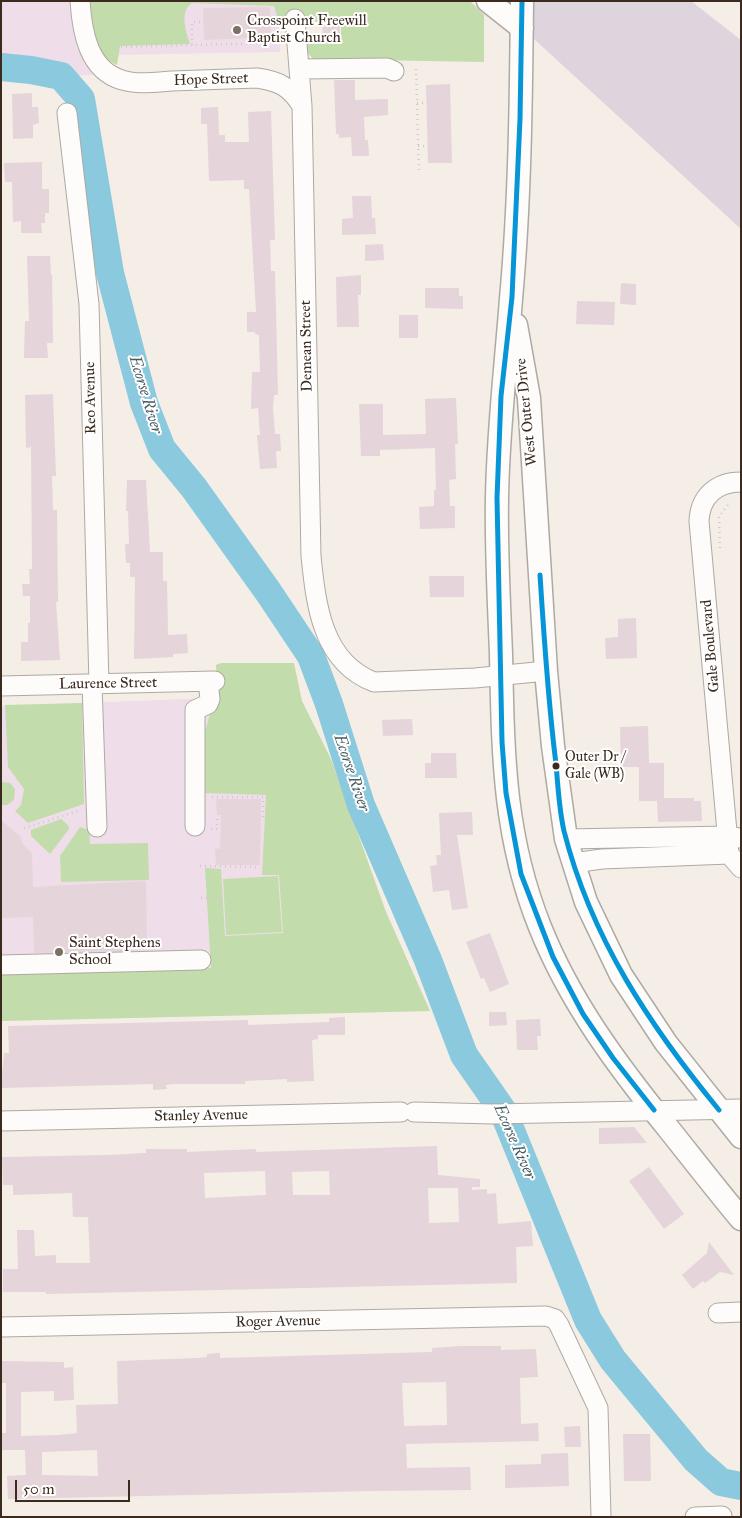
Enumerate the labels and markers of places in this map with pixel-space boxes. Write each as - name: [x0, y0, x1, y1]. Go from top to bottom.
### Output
- place label: Crosspoint Freewill Baptist Church: [247, 12, 367, 47]
- marker: Crosspoint Freewill Baptist Church: [231, 24, 243, 36]
- place label: Outer Dr / Gale (WB): [565, 750, 625, 782]
- marker: Outer Dr / Gale (WB): [551, 761, 561, 771]
- place label: Saint Stephens School: [69, 934, 160, 969]
- marker: Saint Stephens School: [53, 946, 65, 958]

